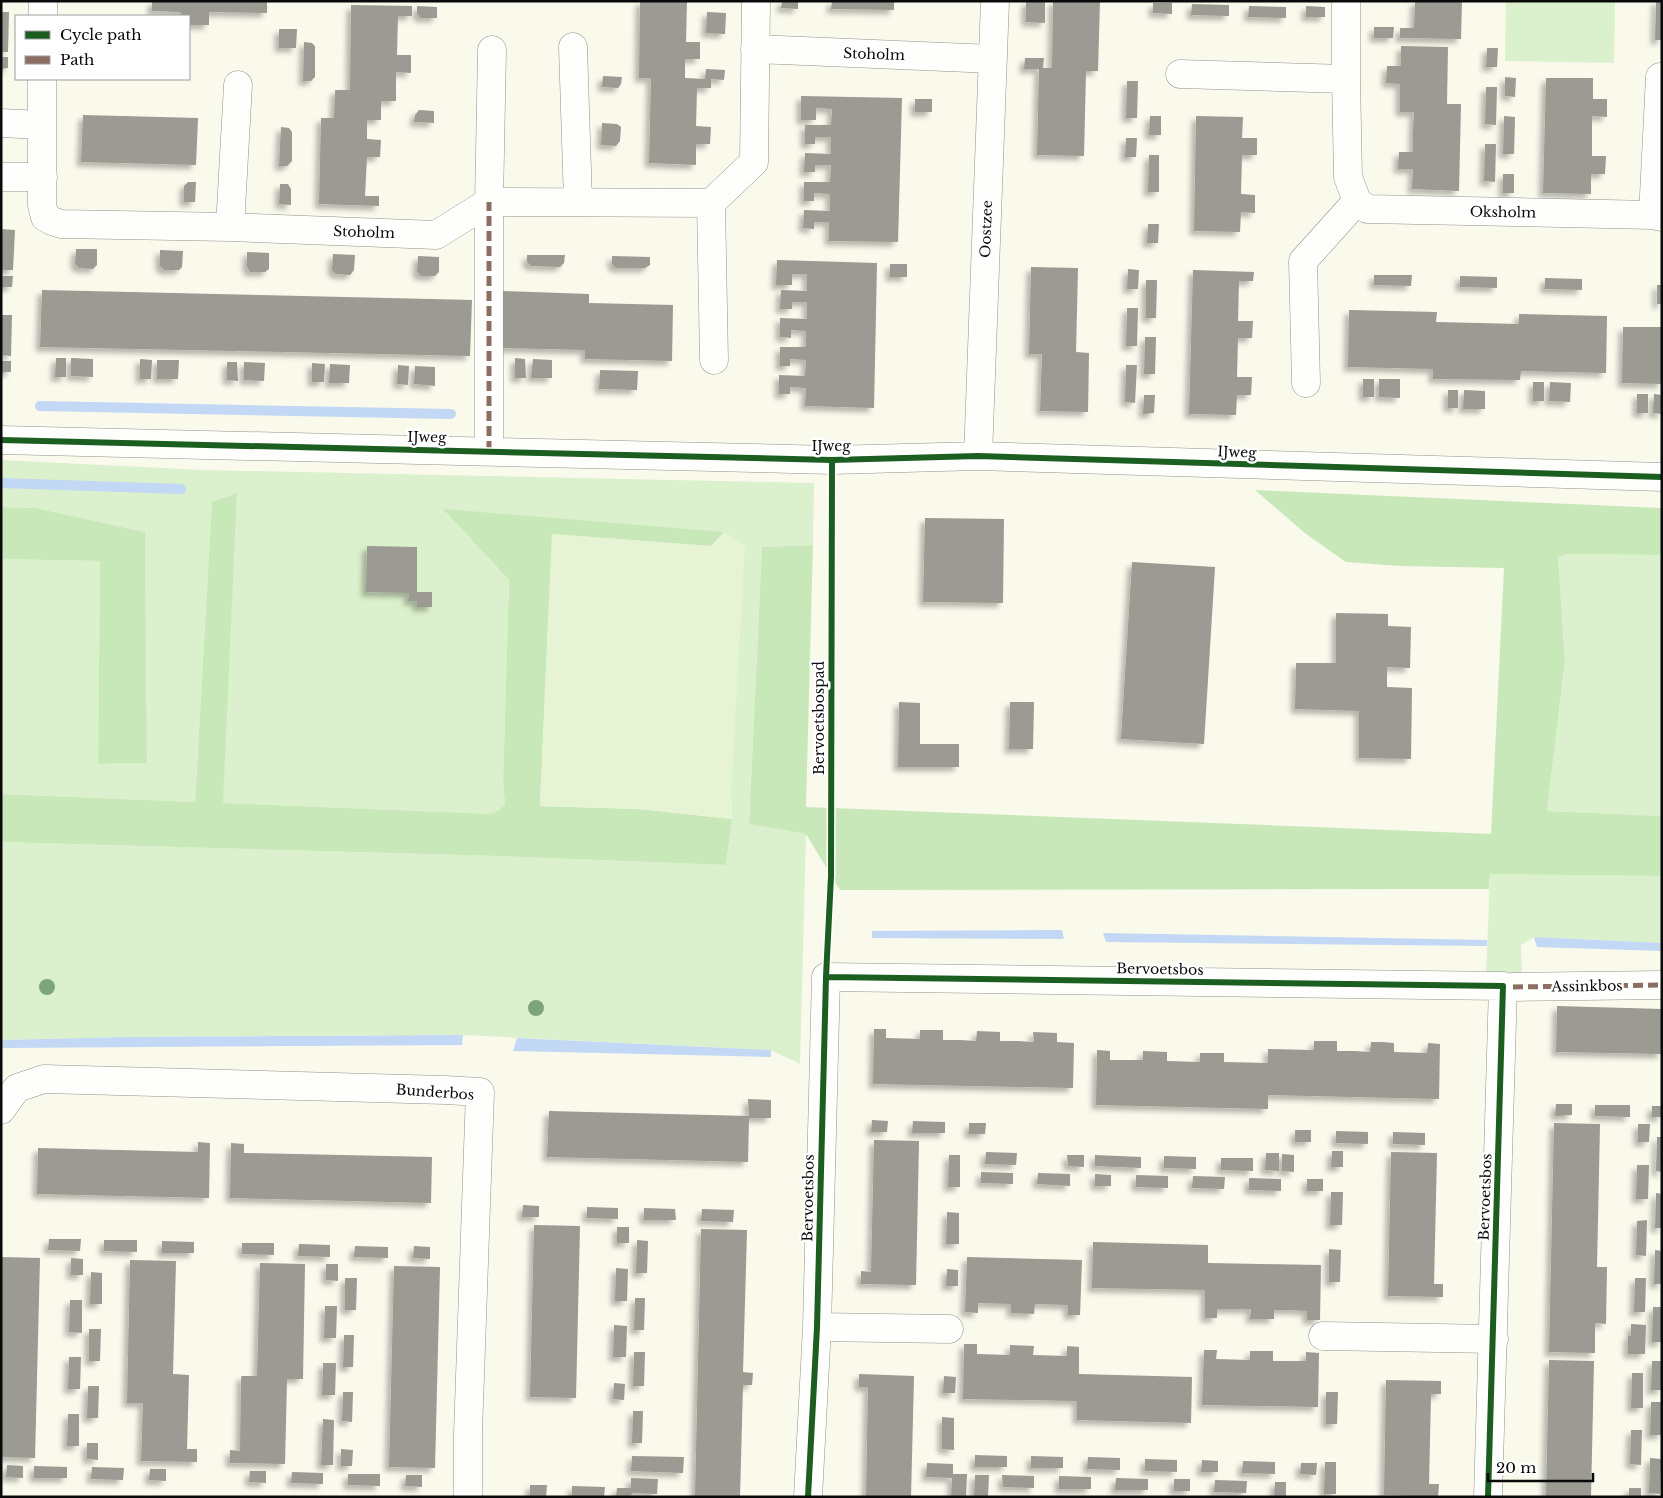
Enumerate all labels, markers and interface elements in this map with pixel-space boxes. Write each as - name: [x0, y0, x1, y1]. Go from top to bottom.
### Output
- legend: [15, 15, 190, 80]
- text: Cycle path: [60, 25, 142, 44]
- street label: Stoholm: [843, 44, 905, 64]
- text: Path: [60, 50, 94, 69]
- street label: Oostzee: [976, 200, 996, 258]
- street label: Oksholm: [1470, 202, 1536, 222]
- street label: Stoholm: [333, 222, 395, 242]
- street label: IJweg: [407, 428, 447, 446]
- street label: IJweg: [811, 437, 851, 455]
- street label: IJweg: [1217, 442, 1257, 462]
- street label: Bervoetsbospad: [810, 661, 828, 775]
- street label: Bervoetsbos: [1116, 959, 1204, 979]
- street label: Assinkbos: [1550, 976, 1623, 996]
- street label: Bunderbos: [395, 1080, 475, 1104]
- street label: Bervoetsbos: [1474, 1153, 1496, 1241]
- street label: Bervoetsbos: [798, 1154, 818, 1242]
- scale bar: [1488, 1450, 1593, 1482]
- text: 20 m: [1496, 1458, 1536, 1477]

